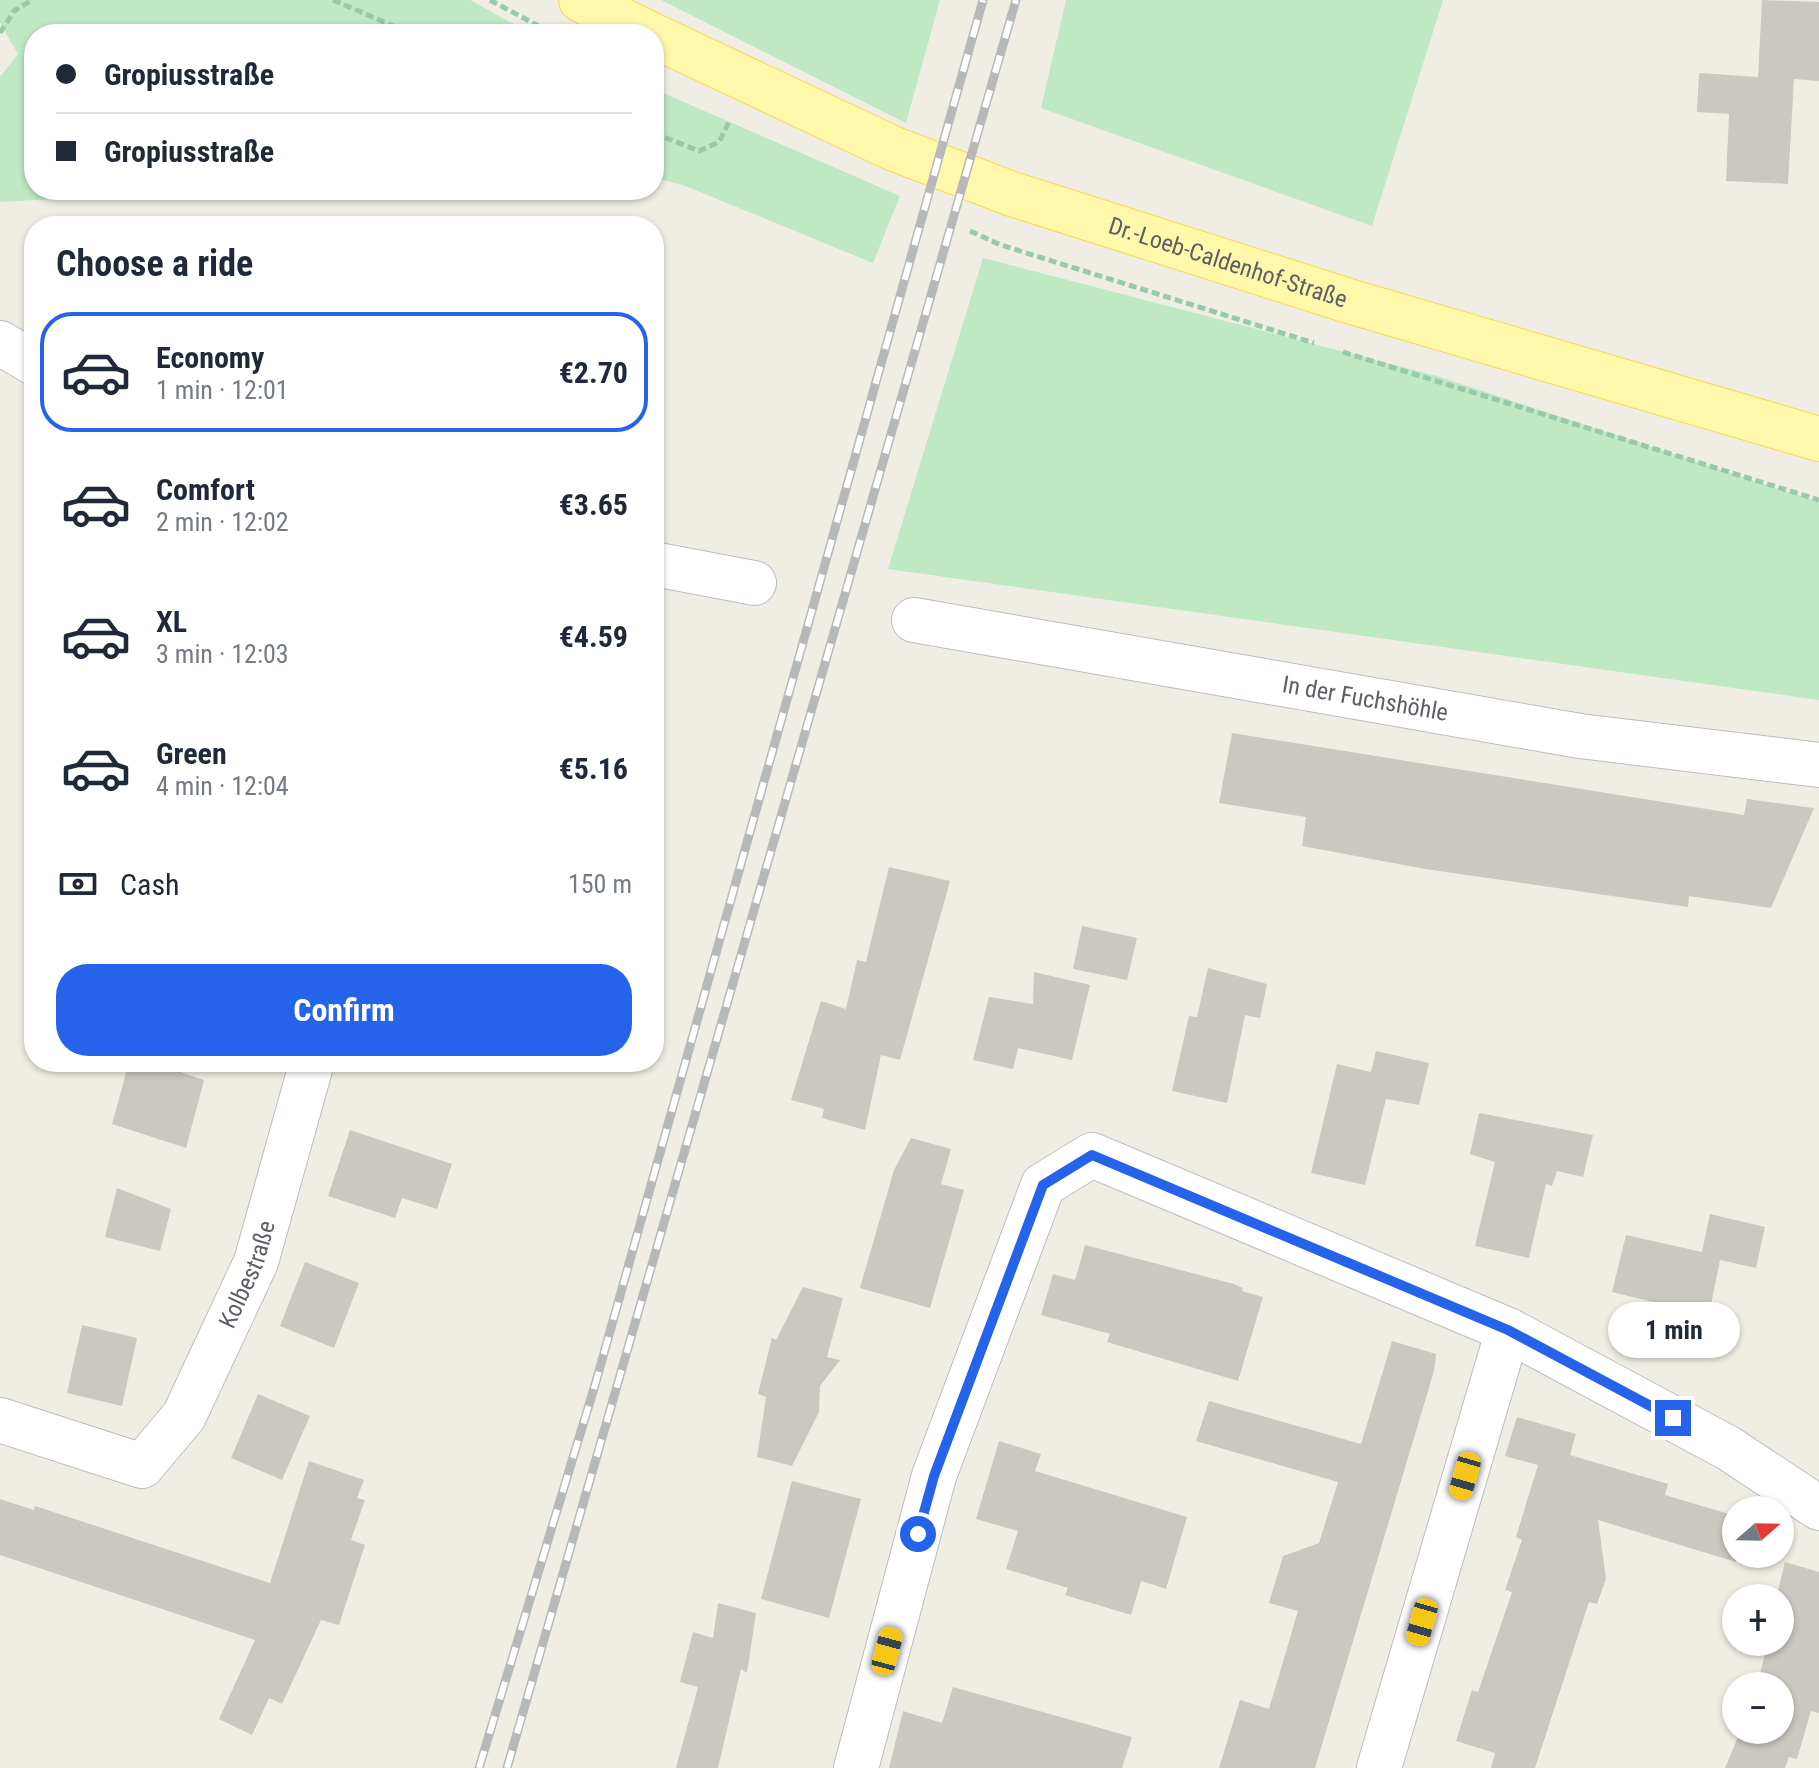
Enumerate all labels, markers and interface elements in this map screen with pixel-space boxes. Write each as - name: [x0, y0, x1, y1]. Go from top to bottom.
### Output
- text: Gropiusstraße: [104, 57, 274, 92]
- text: Gropiusstraße: [104, 134, 274, 169]
- street label: Dr.-Loeb-Caldenhof-Straße: [1105, 212, 1351, 314]
- text: Choose a ride: [56, 243, 253, 285]
- icon: car: [60, 336, 132, 408]
- text: Economy: [156, 340, 264, 375]
- text: €2.70: [559, 355, 628, 390]
- text: 1 min · 12:01: [156, 375, 289, 405]
- icon: car: [60, 468, 132, 540]
- text: Comfort: [156, 472, 255, 507]
- text: €3.65: [559, 487, 628, 522]
- text: 2 min · 12:02: [156, 507, 289, 537]
- icon: car: [60, 600, 132, 672]
- text: XL: [156, 604, 187, 639]
- text: €4.59: [559, 619, 628, 654]
- text: 3 min · 12:03: [156, 639, 289, 669]
- street label: In der Fuchshöhle: [1280, 670, 1450, 727]
- icon: car: [60, 732, 132, 804]
- text: Green: [156, 736, 227, 771]
- text: €5.16: [559, 751, 628, 786]
- text: 4 min · 12:04: [156, 771, 289, 801]
- icon: cash: [56, 862, 100, 906]
- text: Cash: [120, 867, 180, 902]
- text: 150 m: [568, 869, 632, 899]
- button: Confirm: [56, 964, 632, 1056]
- street label: Kolbestraße: [213, 1218, 281, 1333]
- callout: 1 min: [1607, 1302, 1739, 1358]
- text: 1 min: [1645, 1315, 1703, 1345]
- route end: [1655, 1400, 1691, 1436]
- car: [1447, 1450, 1483, 1502]
- north arrow: [1722, 1496, 1794, 1568]
- map controls: [1722, 1496, 1794, 1744]
- route start: [900, 1516, 936, 1552]
- button: +: [1722, 1584, 1794, 1656]
- car: [1404, 1596, 1440, 1648]
- car: [869, 1625, 905, 1677]
- button: −: [1722, 1672, 1794, 1744]

